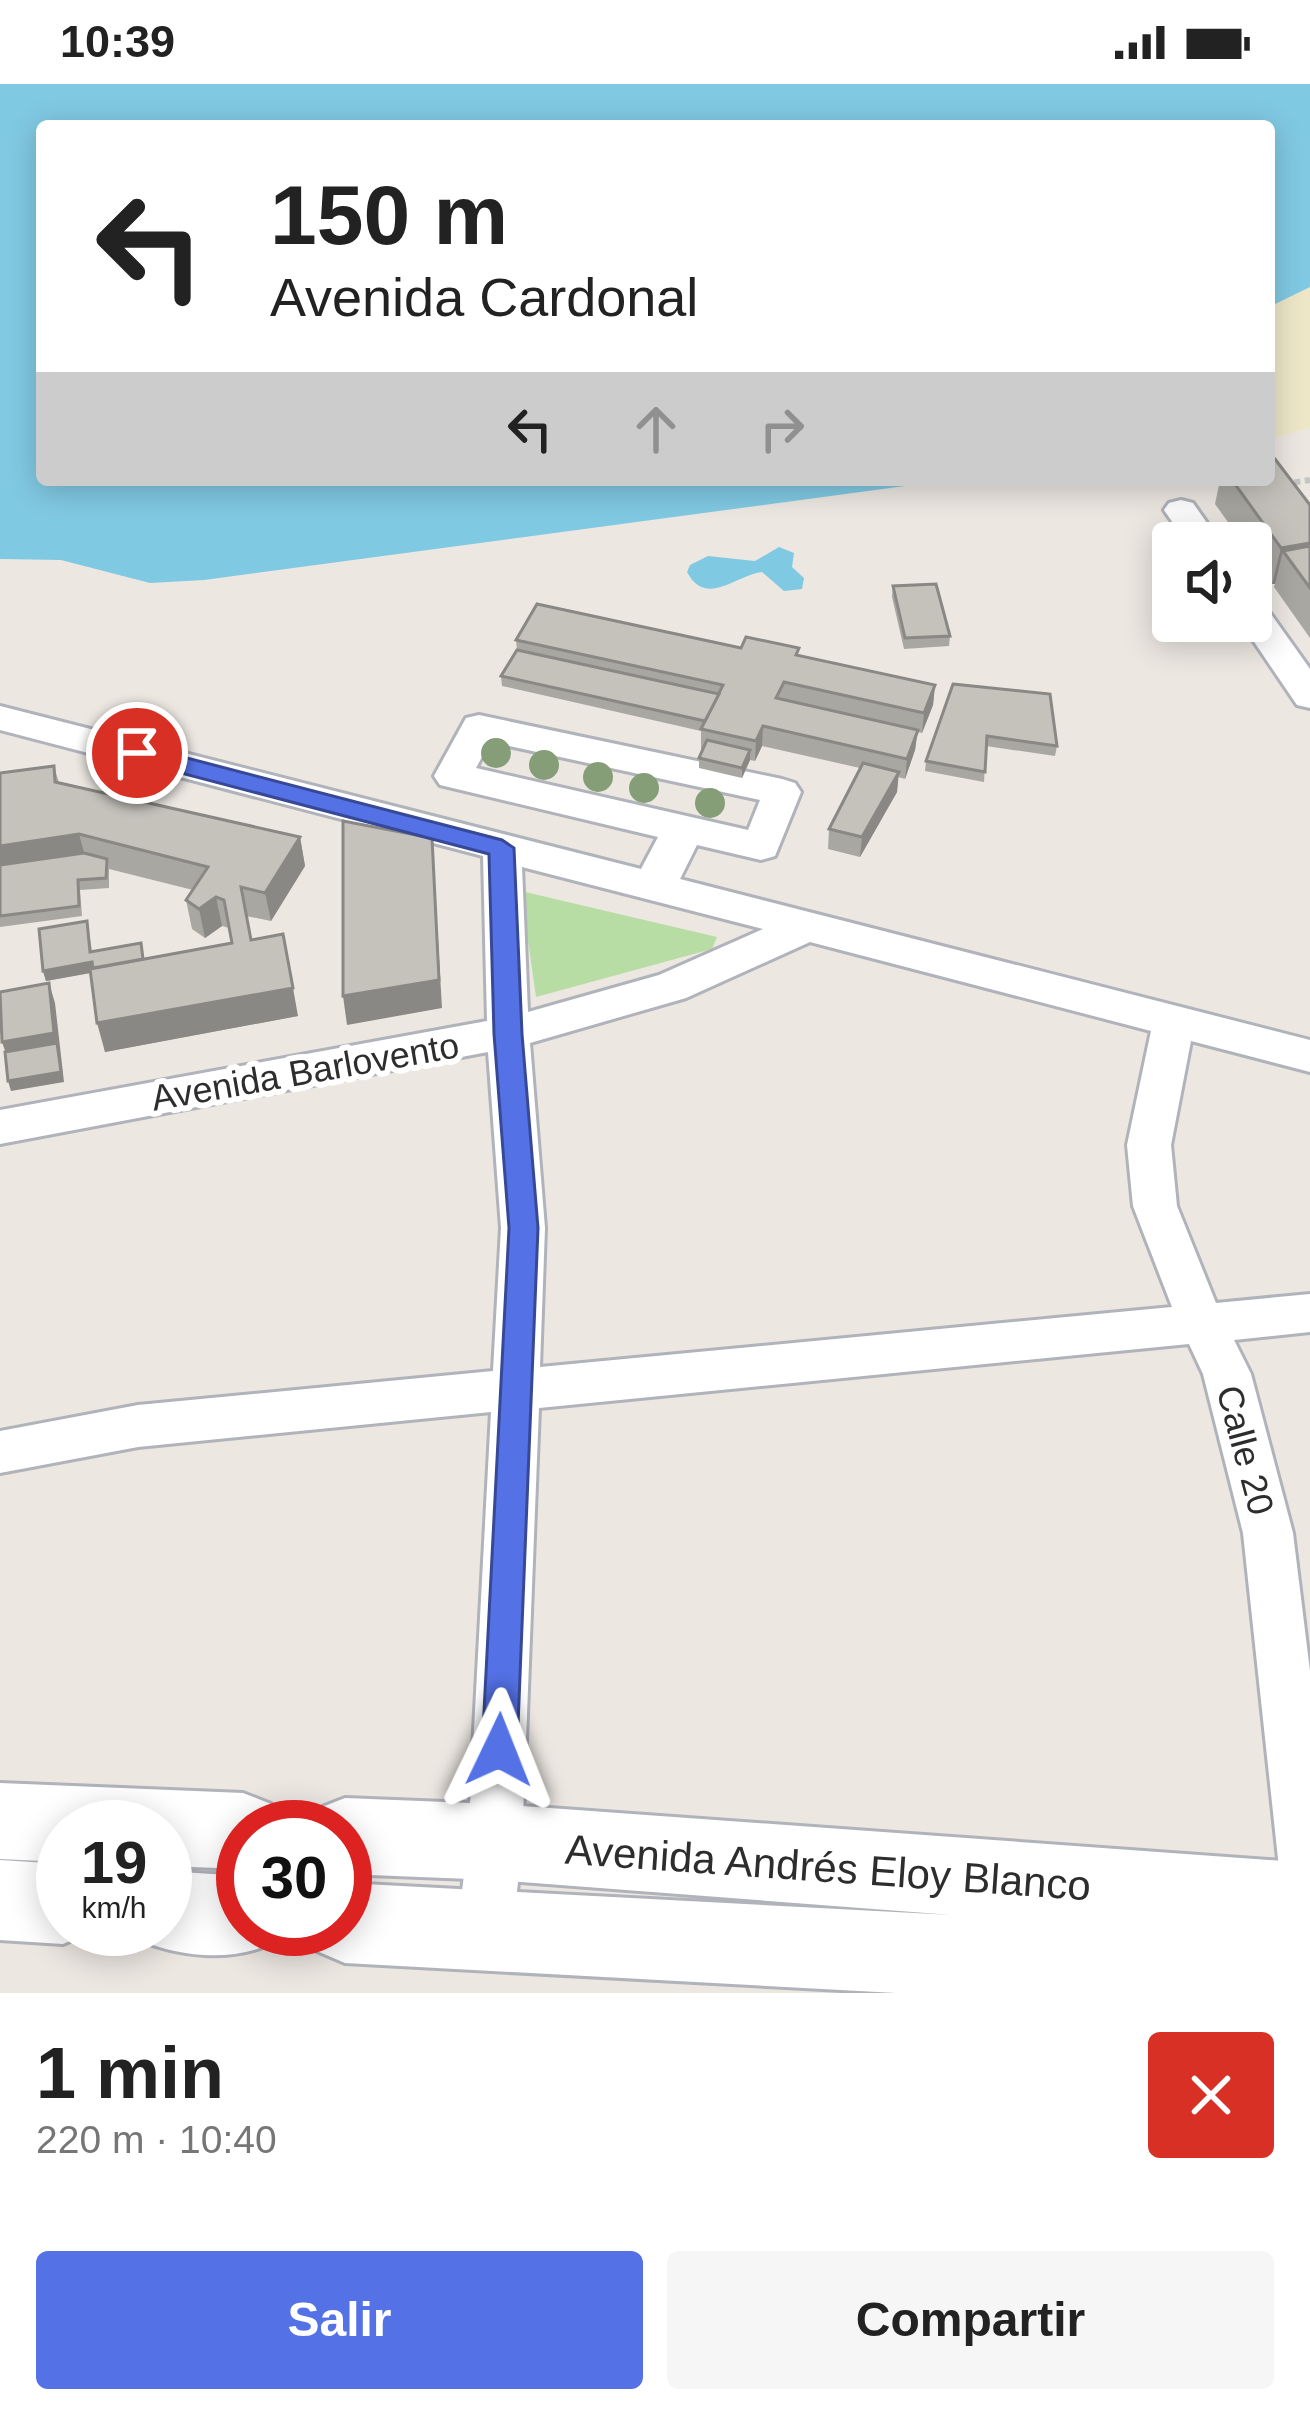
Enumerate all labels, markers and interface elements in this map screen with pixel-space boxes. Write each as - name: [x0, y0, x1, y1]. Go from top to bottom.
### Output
- text: 10:39: [60, 16, 175, 67]
- icon: left: [72, 168, 228, 324]
- text: 150 m: [270, 168, 508, 262]
- text: Avenida Cardonal: [270, 267, 698, 327]
- icon: left: [497, 396, 563, 462]
- icon: ahead: [623, 396, 689, 462]
- icon: right: [749, 396, 815, 462]
- map controls: [1152, 522, 1272, 642]
- button: sound: [1152, 522, 1272, 642]
- pin: [86, 702, 188, 804]
- icon: arrive: [104, 720, 170, 786]
- street label: Avenida Barlovento: [148, 1024, 462, 1119]
- street label: Calle 20: [1209, 1381, 1282, 1519]
- position arrow: [436, 1687, 562, 1813]
- speed limit sign: 30: [216, 1800, 372, 1956]
- street label: Avenida Andrés Eloy Blanco: [564, 1826, 1092, 1909]
- text: 19: [81, 1829, 147, 1896]
- text: km/h: [81, 1891, 147, 1924]
- button: close: [1148, 2032, 1274, 2158]
- text: 1 min: [36, 2033, 224, 2113]
- text: 220 m · 10:40: [36, 2118, 277, 2161]
- button: Salir: [36, 2251, 643, 2389]
- button: Compartir: [667, 2251, 1274, 2389]

